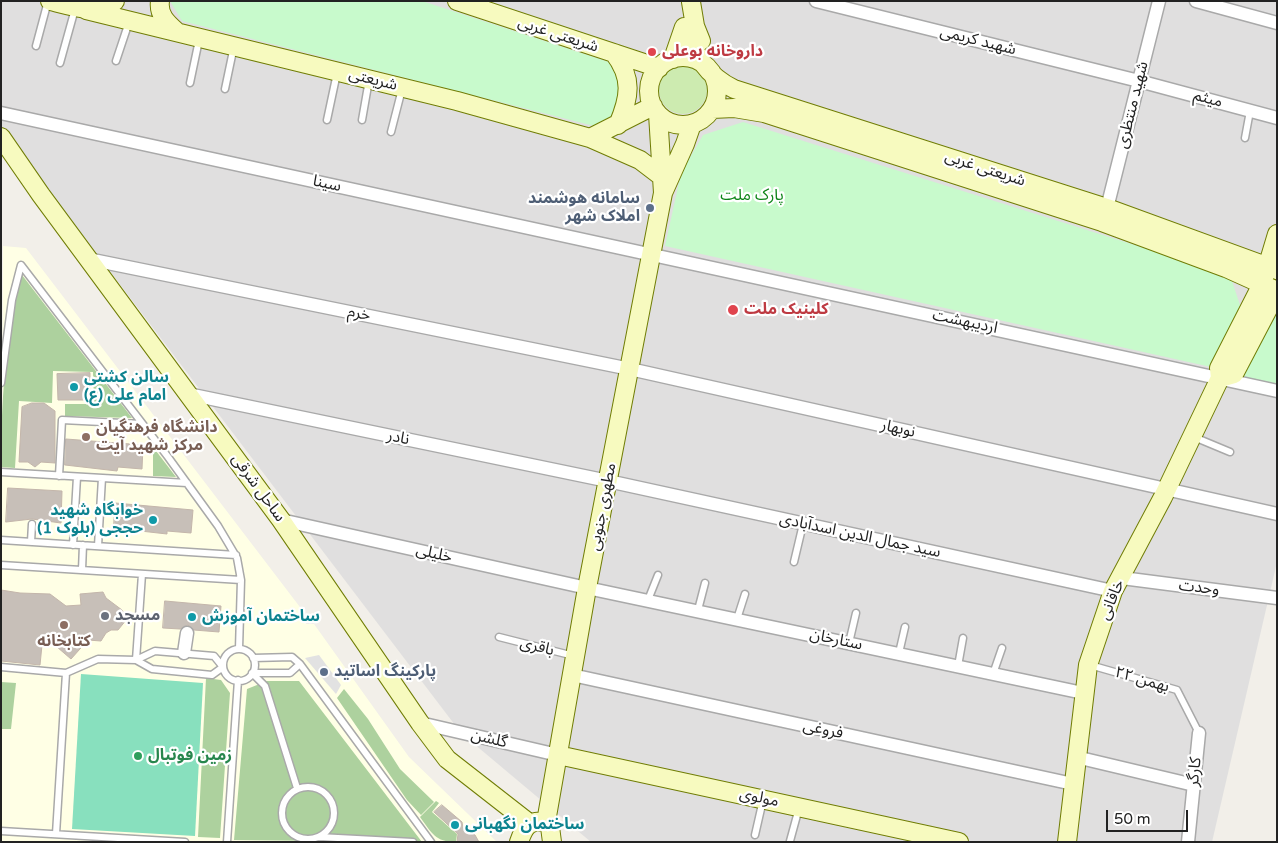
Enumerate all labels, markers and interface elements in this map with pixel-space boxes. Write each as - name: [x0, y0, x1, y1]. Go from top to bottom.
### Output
- street label: شریعتی غربی: [515, 13, 601, 57]
- street label: شهید کریمی: [938, 22, 1018, 60]
- place label: داروخانه بوعلی: [662, 42, 763, 62]
- marker: داروخانه بوعلی: [646, 46, 658, 58]
- street label: شهید منتظری: [1113, 59, 1153, 151]
- street label: شریعتی: [347, 65, 399, 95]
- street label: میثم: [1191, 86, 1225, 112]
- street label: شریعتی غربی: [942, 147, 1028, 191]
- street label: سینا: [311, 172, 343, 196]
- park label: پارک ملت: [720, 186, 784, 206]
- place label: سامانه هوشمند املاک شهر: [528, 189, 640, 227]
- marker: سامانه هوشمند املاک شهر: [644, 202, 656, 214]
- place label: کلینیک ملت: [744, 300, 828, 320]
- street label: خرم: [346, 302, 372, 326]
- marker: کلینیک ملت: [726, 303, 740, 317]
- street label: اردیبهشت: [931, 306, 999, 338]
- place label: سالن کشتی امام علی (ع): [84, 368, 169, 406]
- marker: سالن کشتی امام علی (ع): [68, 381, 80, 393]
- street label: نوبهار: [879, 416, 917, 442]
- place label: دانشگاه فرهنگیان مرکز شهید آیت: [96, 418, 218, 456]
- street label: نادر: [385, 426, 411, 450]
- marker: دانشگاه فرهنگیان مرکز شهید آیت: [80, 431, 92, 443]
- street label: ساحل شرقی: [227, 450, 289, 526]
- street label: مطهری جنوبی: [585, 461, 621, 553]
- place label: خوابگاه شهید حججی (بلوک 1): [37, 501, 143, 539]
- street label: سید جمال الدین اسدآبادی: [778, 510, 942, 562]
- marker: خوابگاه شهید حججی (بلوک 1): [147, 514, 159, 526]
- street label: خلیلی: [414, 541, 454, 567]
- street label: وحدت: [1177, 576, 1221, 600]
- street label: خاقانی: [1095, 577, 1129, 623]
- place label: مسجد: [115, 606, 160, 626]
- place label: ساختمان آموزش: [202, 607, 320, 627]
- marker: مسجد: [99, 610, 111, 622]
- marker: ساختمان آموزش: [186, 611, 198, 623]
- marker: کتابخانه: [58, 619, 70, 631]
- street label: ستارخان: [808, 625, 864, 655]
- place label: کتابخانه: [37, 632, 91, 652]
- street label: باقری: [518, 633, 556, 661]
- place label: پارکینگ اساتید: [334, 662, 436, 682]
- street label: ۲۲ بهمن: [1113, 663, 1171, 697]
- marker: پارکینگ اساتید: [318, 666, 330, 678]
- street label: فروغی: [801, 716, 845, 744]
- street label: گلشن: [469, 726, 509, 752]
- place label: زمین فوتبال: [148, 746, 232, 766]
- marker: زمین فوتبال: [132, 750, 144, 762]
- street label: کارگر: [1184, 756, 1206, 788]
- street label: مولوی: [738, 784, 780, 812]
- scale bar: [1108, 800, 1190, 832]
- text: 50 m: [1114, 810, 1151, 828]
- place label: ساختمان نگهبانی: [465, 815, 584, 835]
- marker: ساختمان نگهبانی: [449, 819, 461, 831]

